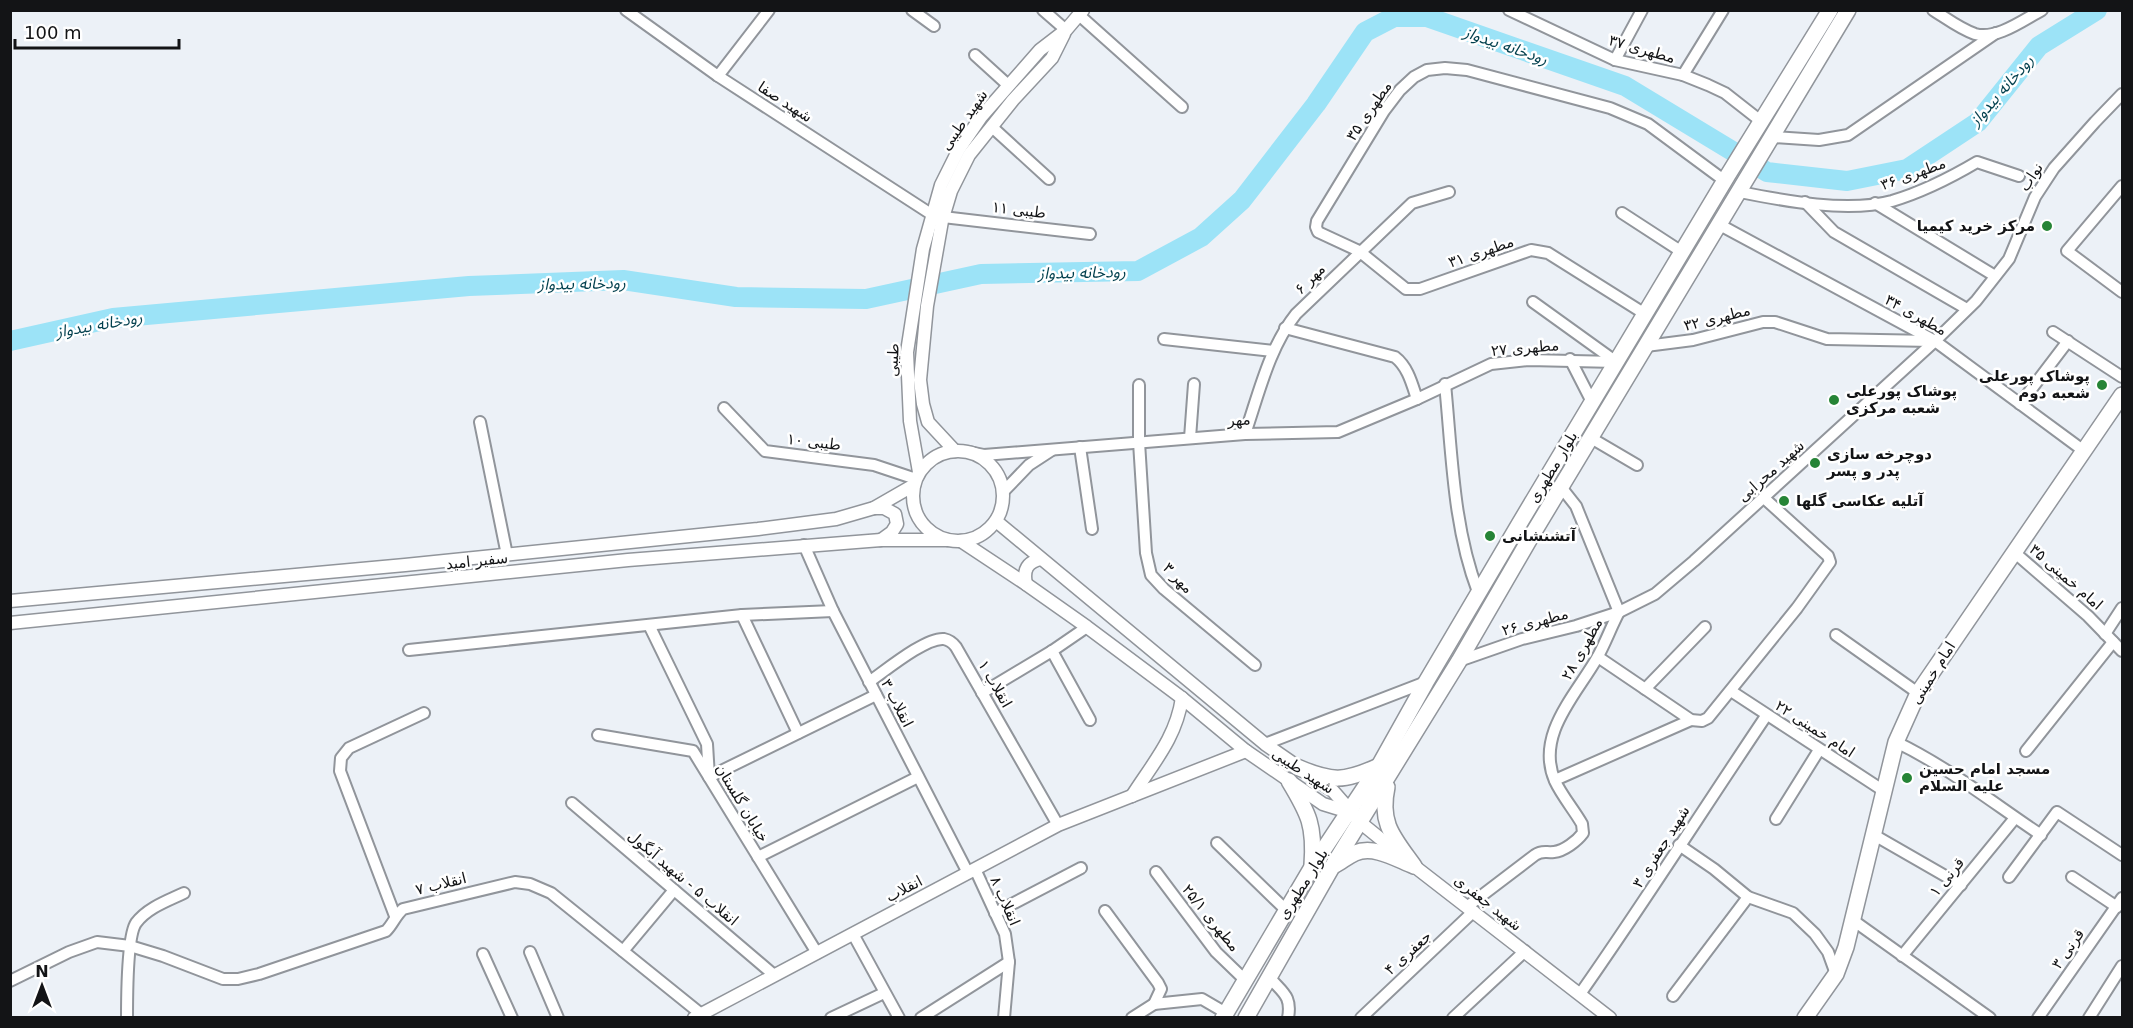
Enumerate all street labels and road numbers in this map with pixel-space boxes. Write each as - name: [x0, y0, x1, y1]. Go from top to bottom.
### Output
- street label: مطهری ۳۷: [1607, 31, 1677, 67]
- street label: شهید صفا: [754, 78, 816, 126]
- street label: مطهری ۳۵: [1342, 78, 1396, 144]
- street label: شهید طیبی: [937, 86, 991, 154]
- street label: مطهری ۳۶: [1878, 154, 1948, 194]
- street label: نواب: [2015, 159, 2047, 195]
- street label: طیبی ۱۱: [991, 198, 1047, 222]
- street label: مطهری ۳۱: [1446, 232, 1516, 272]
- street label: مهر ۶: [1291, 260, 1329, 298]
- street label: مطهری ۳۴: [1882, 291, 1950, 339]
- street label: مطهری ۳۲: [1682, 301, 1752, 335]
- street label: مطهری ۲۷: [1490, 336, 1560, 360]
- street label: طیبی: [883, 343, 903, 377]
- street label: مهر: [1226, 410, 1251, 430]
- street label: بلوار مطهری: [1525, 428, 1581, 506]
- street label: طیبی ۱۰: [786, 430, 842, 454]
- street label: شهید محرابی: [1734, 436, 1808, 506]
- street label: امام خمینی ۳۵: [2026, 540, 2106, 614]
- street label: سفیر امید: [445, 549, 509, 573]
- street label: مهر ۳: [1159, 559, 1197, 597]
- street label: مطهری ۲۶: [1500, 604, 1570, 640]
- street label: مطهری ۲۸: [1558, 615, 1606, 683]
- street label: امام خمینی: [1907, 638, 1959, 708]
- street label: انقلاب ۱: [974, 657, 1016, 711]
- street label: انقلاب ۳: [877, 676, 917, 730]
- street label: امام خمینی ۲۲: [1772, 697, 1858, 761]
- street label: شهید طیبی: [1269, 744, 1337, 798]
- street label: خیابان گلستان: [711, 760, 773, 846]
- street label: شهید جعفری ۳: [1629, 803, 1693, 891]
- street label: انقلاب ۵ - شهید آبگول: [624, 827, 742, 929]
- street label: بلوار مطهری: [1274, 845, 1332, 923]
- street label: قرنی ۱: [1926, 854, 1968, 900]
- street label: انقلاب ۷: [414, 869, 468, 899]
- street label: شهید جعفری: [1451, 871, 1525, 935]
- street label: انقلاب: [883, 872, 925, 906]
- street label: انقلاب ۸: [986, 874, 1024, 928]
- street label: مطهری ۲۵/۱: [1178, 881, 1244, 955]
- street label: قرنی ۳: [2048, 925, 2088, 973]
- street label: جعفری ۴: [1381, 927, 1435, 979]

